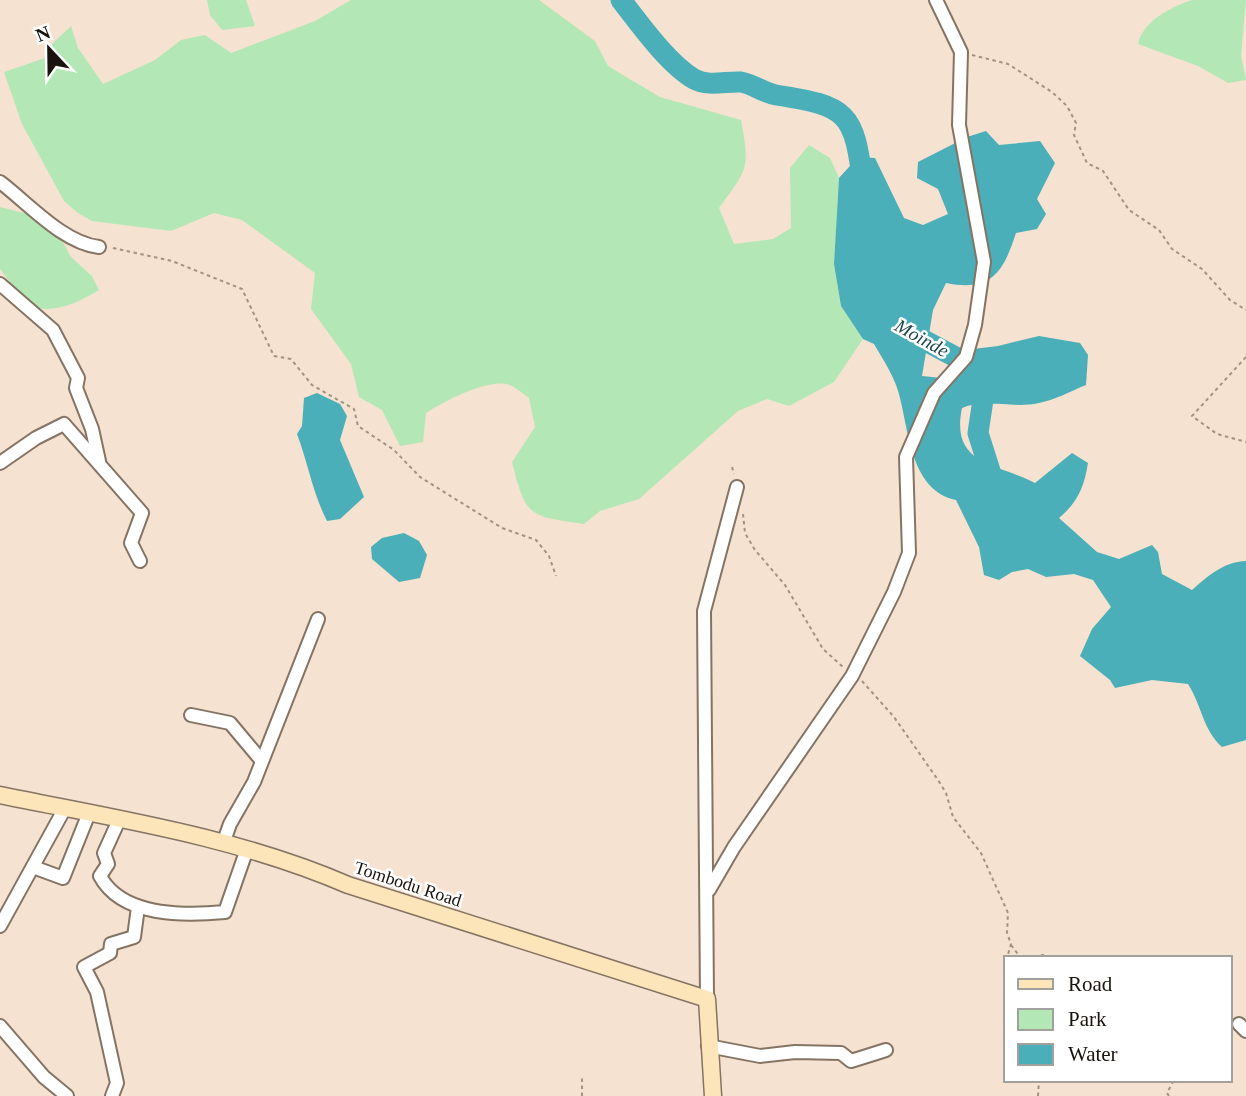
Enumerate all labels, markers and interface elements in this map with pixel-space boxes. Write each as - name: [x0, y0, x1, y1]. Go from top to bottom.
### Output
- north arrow: [14, 14, 84, 84]
- text: N: [33, 21, 53, 46]
- water label: Moinde: [891, 314, 952, 361]
- street label: Tombodu Road: [352, 857, 464, 911]
- legend: [1004, 956, 1232, 1082]
- text: Road: [1068, 972, 1113, 996]
- text: Park: [1068, 1007, 1107, 1031]
- text: Water: [1068, 1042, 1118, 1066]

